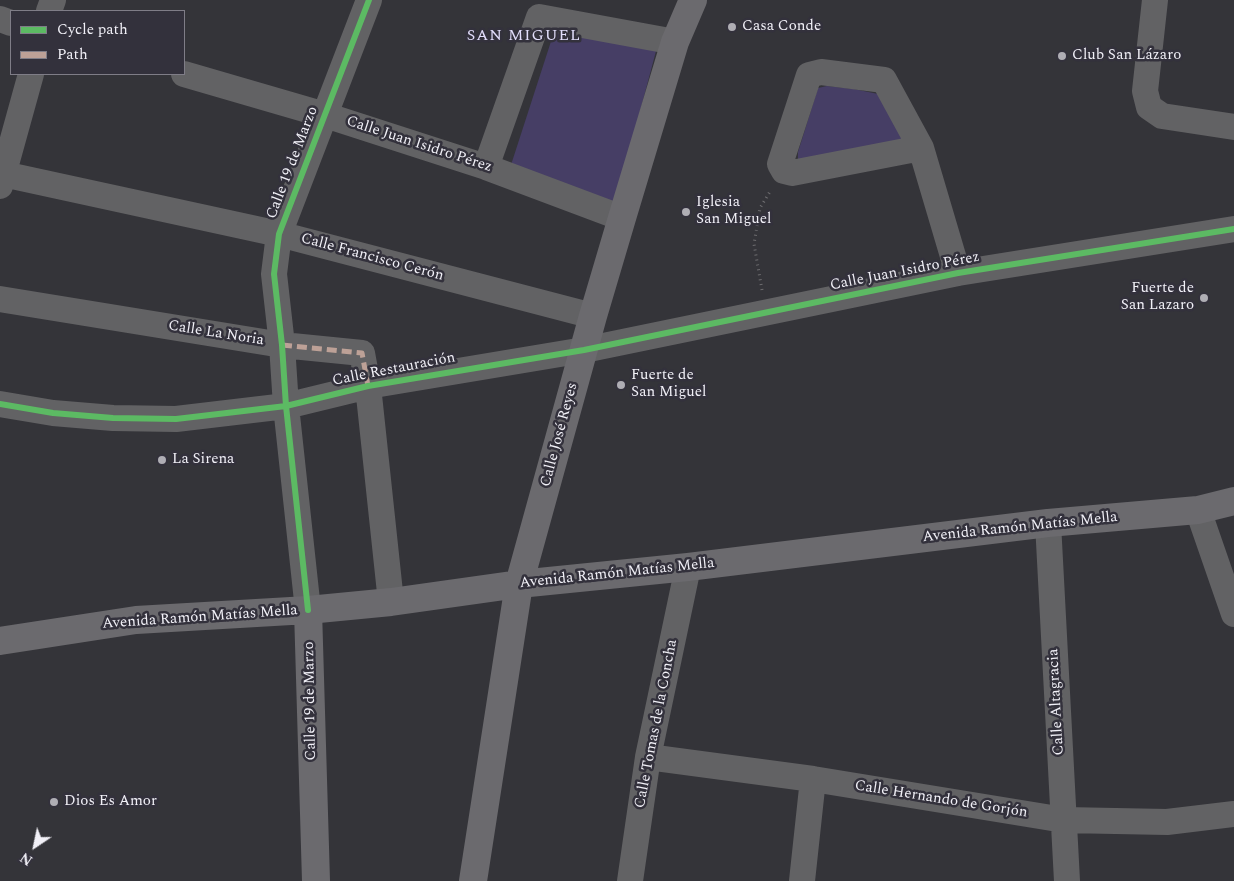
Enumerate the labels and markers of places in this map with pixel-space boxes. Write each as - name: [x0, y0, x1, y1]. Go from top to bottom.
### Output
- place label: Casa Conde: [742, 18, 821, 36]
- marker: Casa Conde: [726, 21, 738, 33]
- place label: Club San Lázaro: [1072, 47, 1181, 65]
- marker: Club San Lázaro: [1056, 50, 1068, 62]
- place label: Iglesia San Miguel: [696, 194, 771, 229]
- marker: Iglesia San Miguel: [680, 206, 692, 218]
- place label: Fuerte de San Lazaro: [1121, 280, 1194, 315]
- marker: Fuerte de San Lazaro: [1198, 292, 1210, 304]
- place label: Fuerte de San Miguel: [631, 367, 706, 402]
- marker: Fuerte de San Miguel: [615, 379, 627, 391]
- place label: La Sirena: [172, 451, 234, 469]
- marker: La Sirena: [156, 454, 168, 466]
- place label: Dios Es Amor: [64, 793, 157, 811]
- marker: Dios Es Amor: [48, 796, 60, 808]

